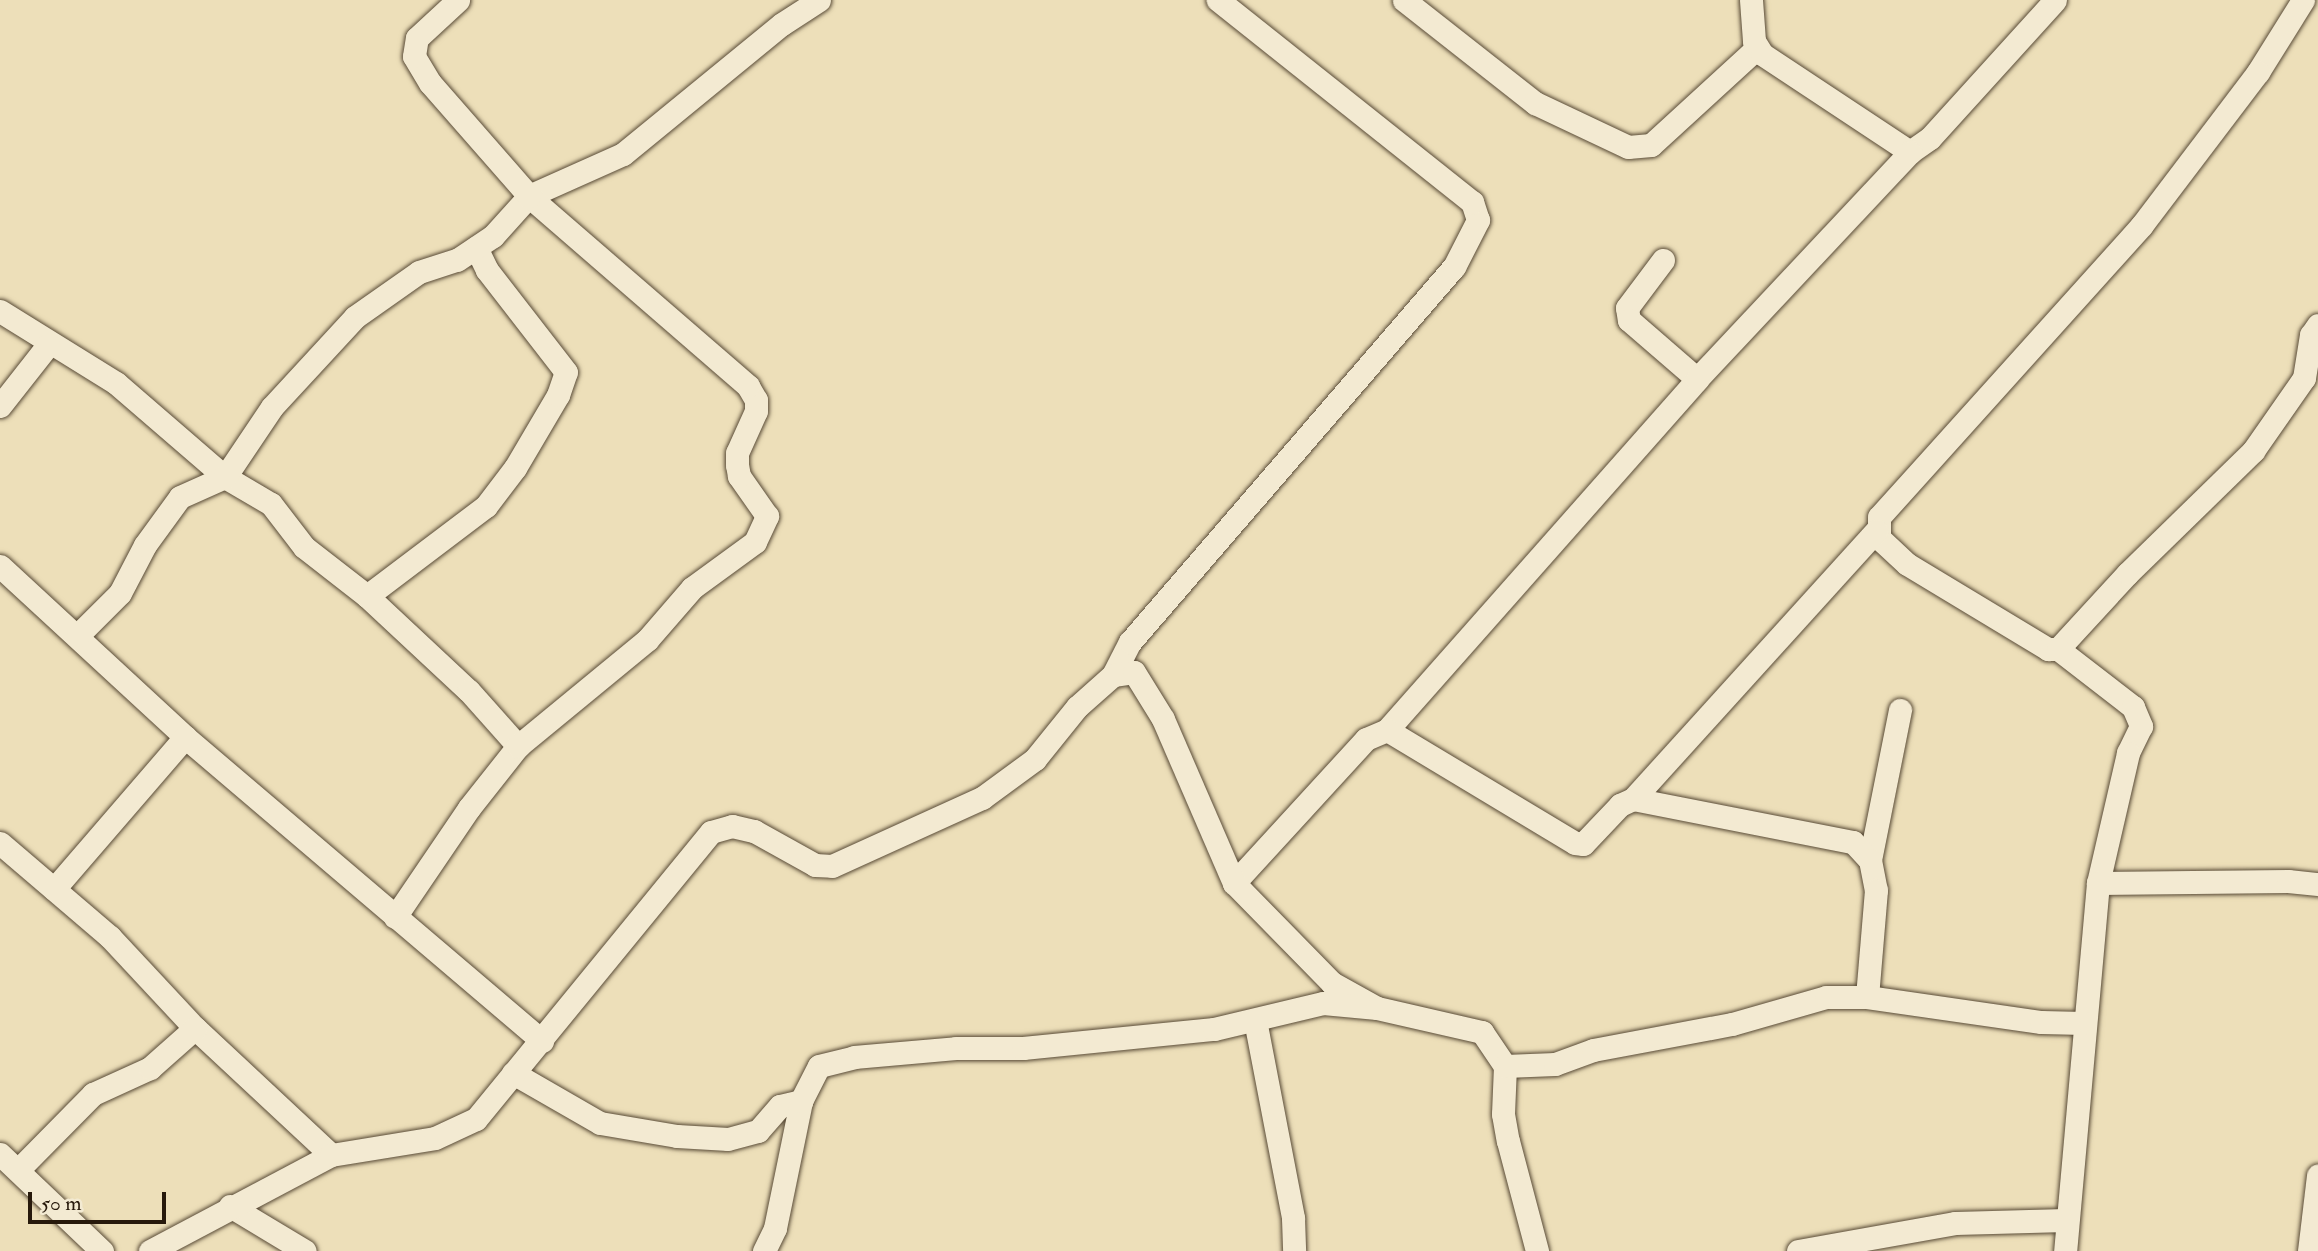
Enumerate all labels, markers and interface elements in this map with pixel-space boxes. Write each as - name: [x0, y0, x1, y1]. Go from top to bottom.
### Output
- scale bar: [32, 1178, 170, 1222]
- text: 50 m: [41, 1190, 82, 1217]

